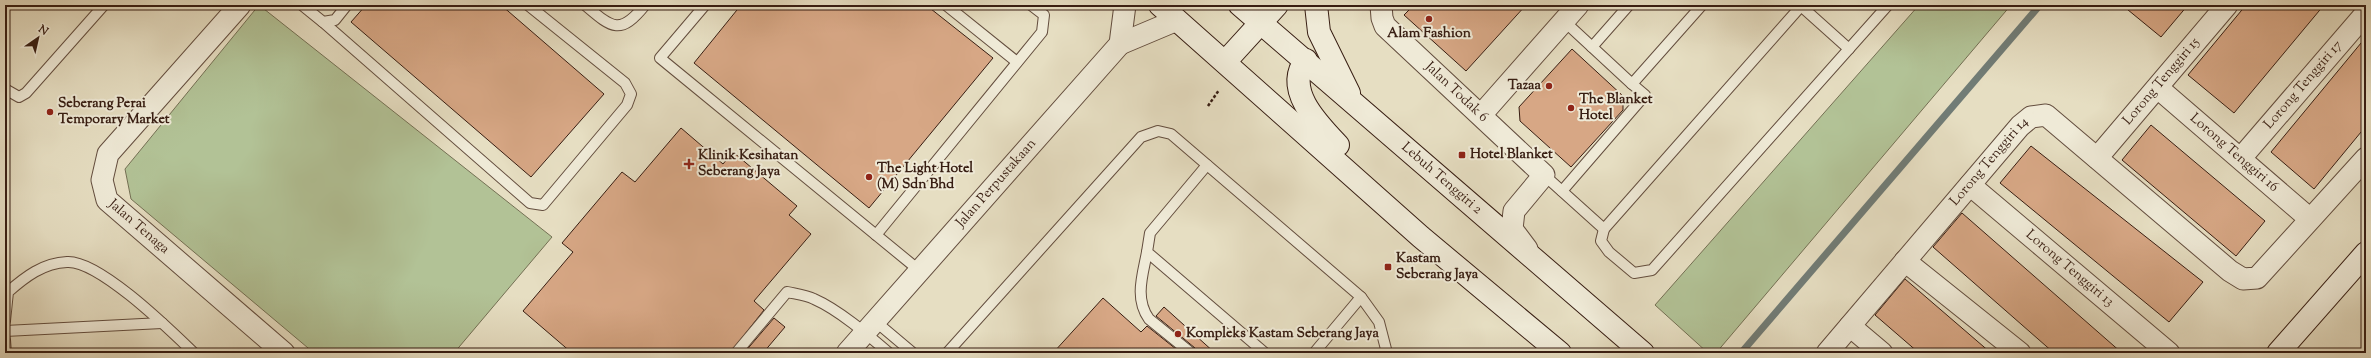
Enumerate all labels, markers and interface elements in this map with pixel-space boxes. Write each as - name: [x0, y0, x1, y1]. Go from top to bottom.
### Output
- marker: Alam Fashion: [1424, 14, 1434, 24]
- north arrow: [18, 18, 58, 58]
- text: N: [34, 21, 51, 40]
- place label: Alam Fashion: [1387, 24, 1472, 44]
- street label: Lorong Tenggiri 15: [2119, 33, 2205, 130]
- street label: Lorong Tenggiri 17: [2260, 36, 2348, 134]
- street label: Jalan Todak 6: [1419, 57, 1492, 127]
- place label: Tazaa: [1508, 76, 1542, 96]
- marker: Tazaa: [1544, 81, 1554, 91]
- place label: The Blanket Hotel: [1579, 90, 1653, 126]
- place label: Seberang Perai Temporary Market: [58, 94, 170, 130]
- marker: The Blanket Hotel: [1566, 103, 1576, 113]
- marker: Seberang Perai Temporary Market: [45, 107, 55, 117]
- street label: Lorong Tenggiri 16: [2185, 109, 2283, 197]
- street label: Lorong Tenggiri 14: [1946, 113, 2033, 211]
- street label: Jalan Perpustakaan: [951, 135, 1041, 233]
- street label: Lebuh Tenggiri 2: [1396, 138, 1487, 220]
- place label: Hotel Blanket: [1470, 145, 1553, 165]
- place label: Klinik Kesihatan Seberang Jaya: [698, 146, 799, 182]
- marker: Hotel Blanket: [1457, 150, 1467, 160]
- marker: Klinik Kesihatan Seberang Jaya: [683, 158, 695, 170]
- place label: The Light Hotel (M) Sdn Bhd: [877, 159, 973, 195]
- marker: The Light Hotel (M) Sdn Bhd: [864, 172, 874, 182]
- street label: Jalan Tenaga: [103, 194, 174, 260]
- street label: Lorong Tenggiri 13: [2021, 226, 2118, 312]
- place label: Kastam Seberang Jaya: [1396, 249, 1479, 285]
- marker: Kastam Seberang Jaya: [1383, 262, 1393, 272]
- place label: Kompleks Kastam Seberang Jaya: [1186, 324, 1379, 344]
- marker: Kompleks Kastam Seberang Jaya: [1173, 329, 1183, 339]

